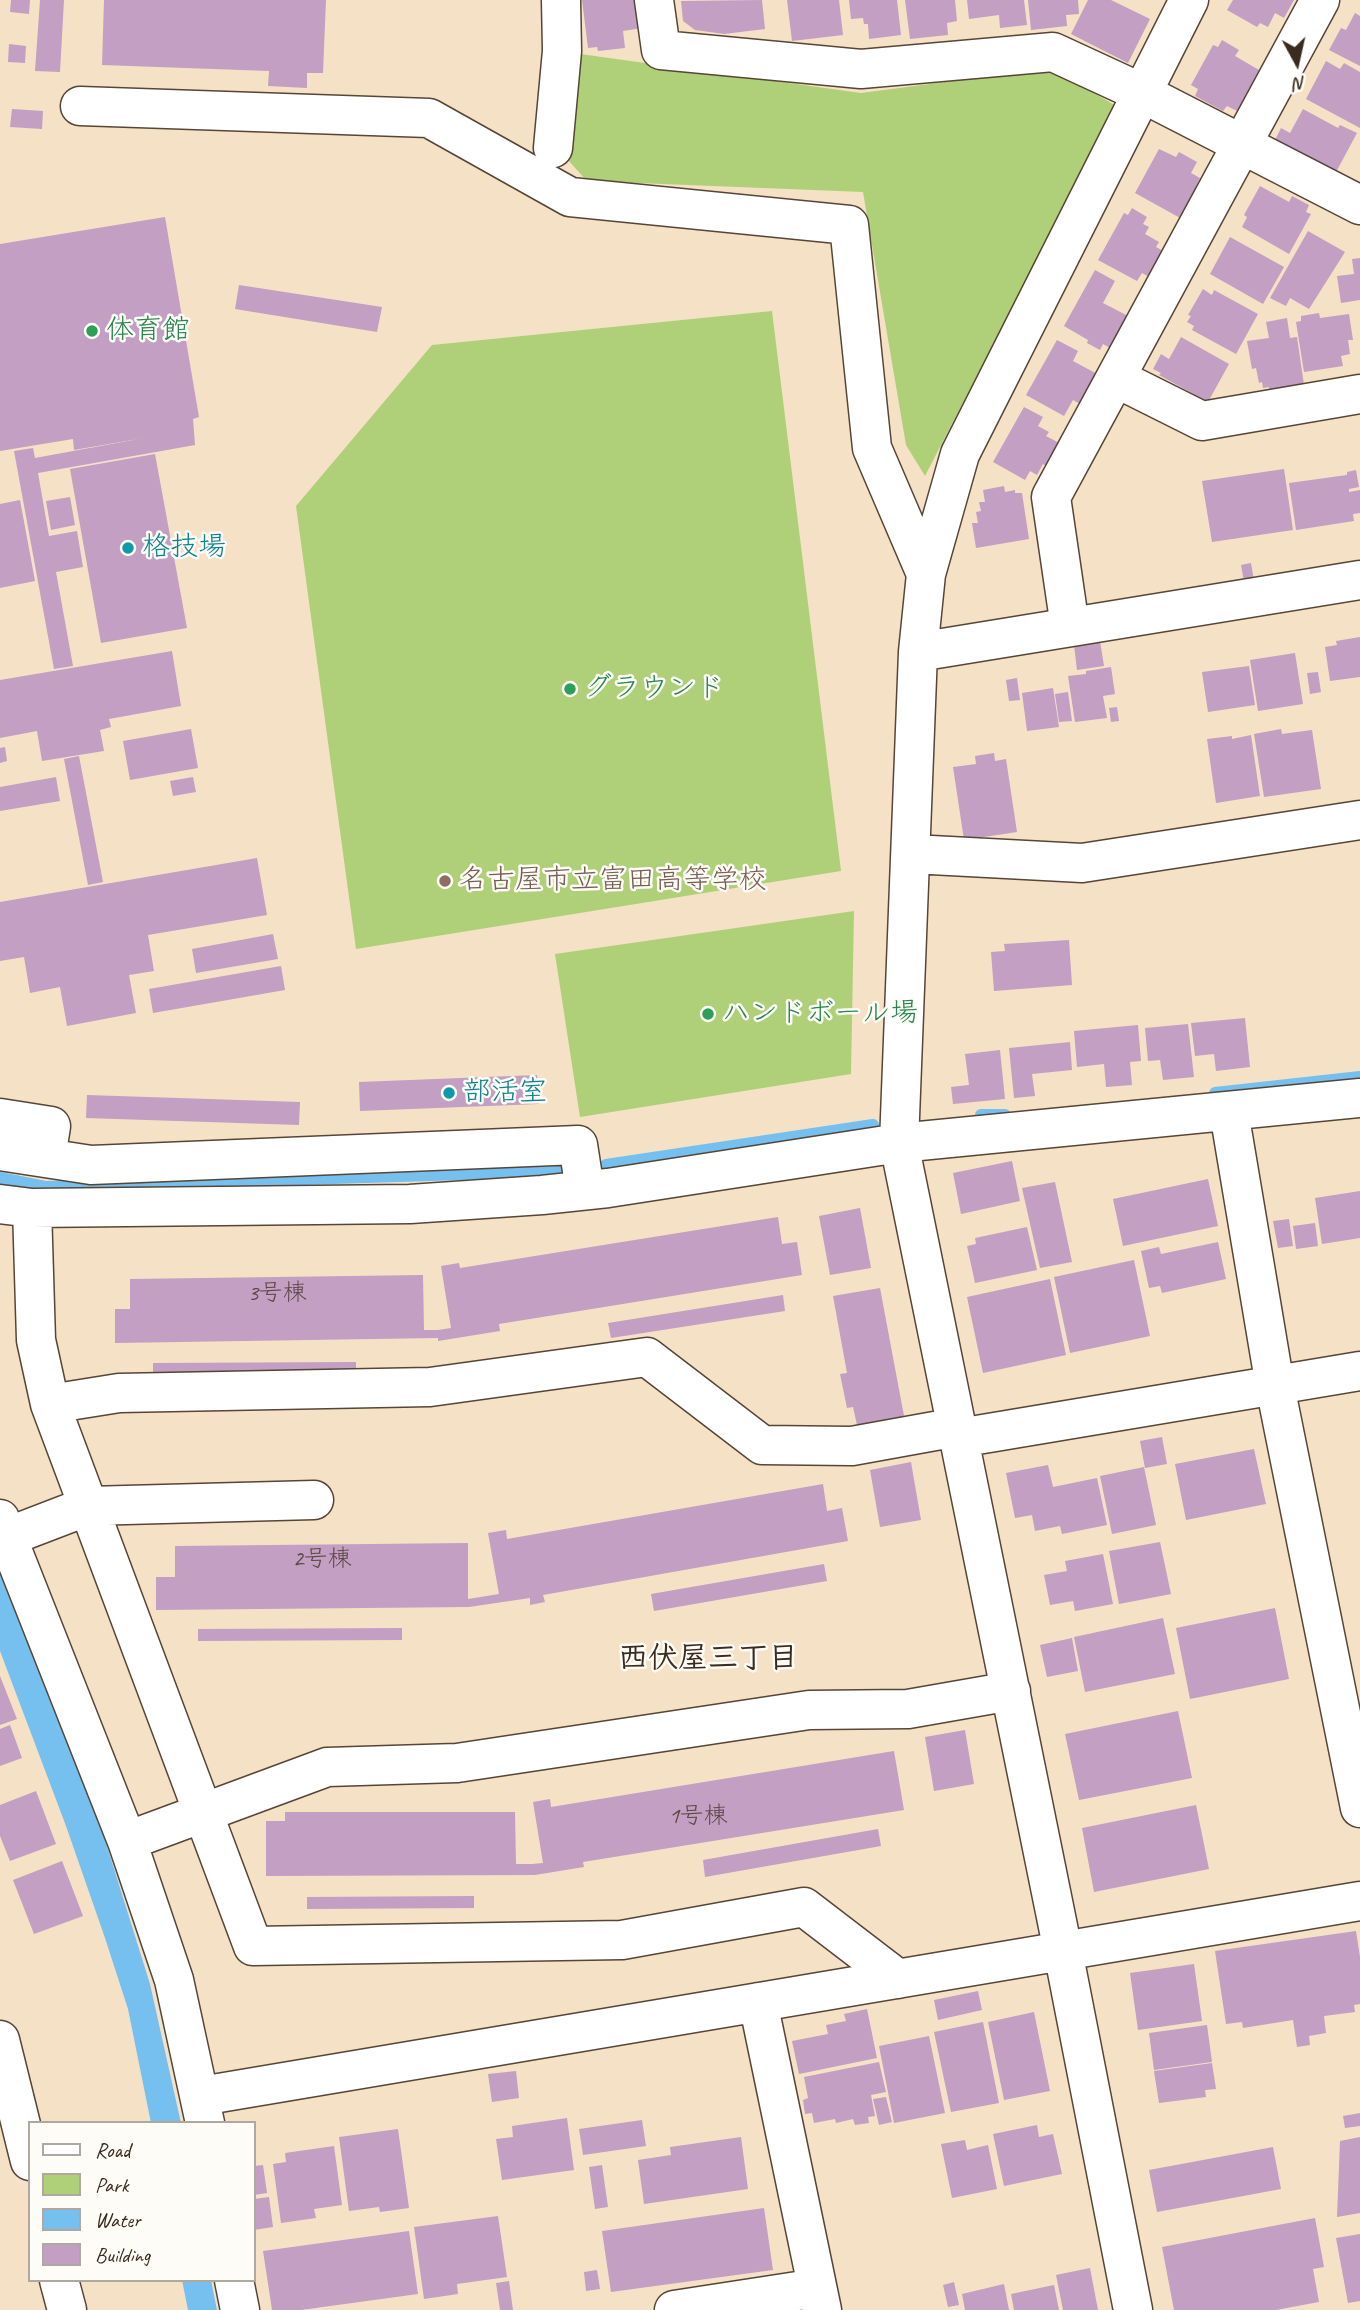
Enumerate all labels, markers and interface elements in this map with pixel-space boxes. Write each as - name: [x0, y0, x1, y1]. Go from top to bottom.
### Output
- north arrow: [1262, 28, 1332, 98]
- text: N: [1292, 71, 1307, 96]
- place label: 体育館: [106, 314, 190, 348]
- marker: 体育館: [84, 323, 100, 339]
- place label: 格技場: [142, 531, 226, 565]
- marker: 格技場: [120, 540, 136, 556]
- place label: グラウンド: [584, 672, 724, 706]
- marker: グラウンド: [562, 681, 578, 697]
- place label: 名古屋市立富田高等学校: [459, 864, 767, 898]
- marker: 名古屋市立富田高等学校: [437, 873, 453, 889]
- place label: ハンドボール場: [722, 997, 918, 1031]
- marker: ハンドボール場: [700, 1006, 716, 1022]
- place label: 部活室: [463, 1076, 547, 1110]
- marker: 部活室: [441, 1085, 457, 1101]
- house number: 3号棟: [248, 1280, 306, 1308]
- house number: 2号棟: [293, 1546, 351, 1574]
- district label: 西伏屋三丁目: [618, 1641, 798, 1677]
- house number: 1号棟: [669, 1803, 727, 1831]
- legend: [28, 2121, 256, 2282]
- text: Road: [95, 2137, 130, 2163]
- text: Park: [95, 2172, 128, 2198]
- text: Water: [95, 2207, 141, 2233]
- text: Building: [95, 2242, 150, 2268]

